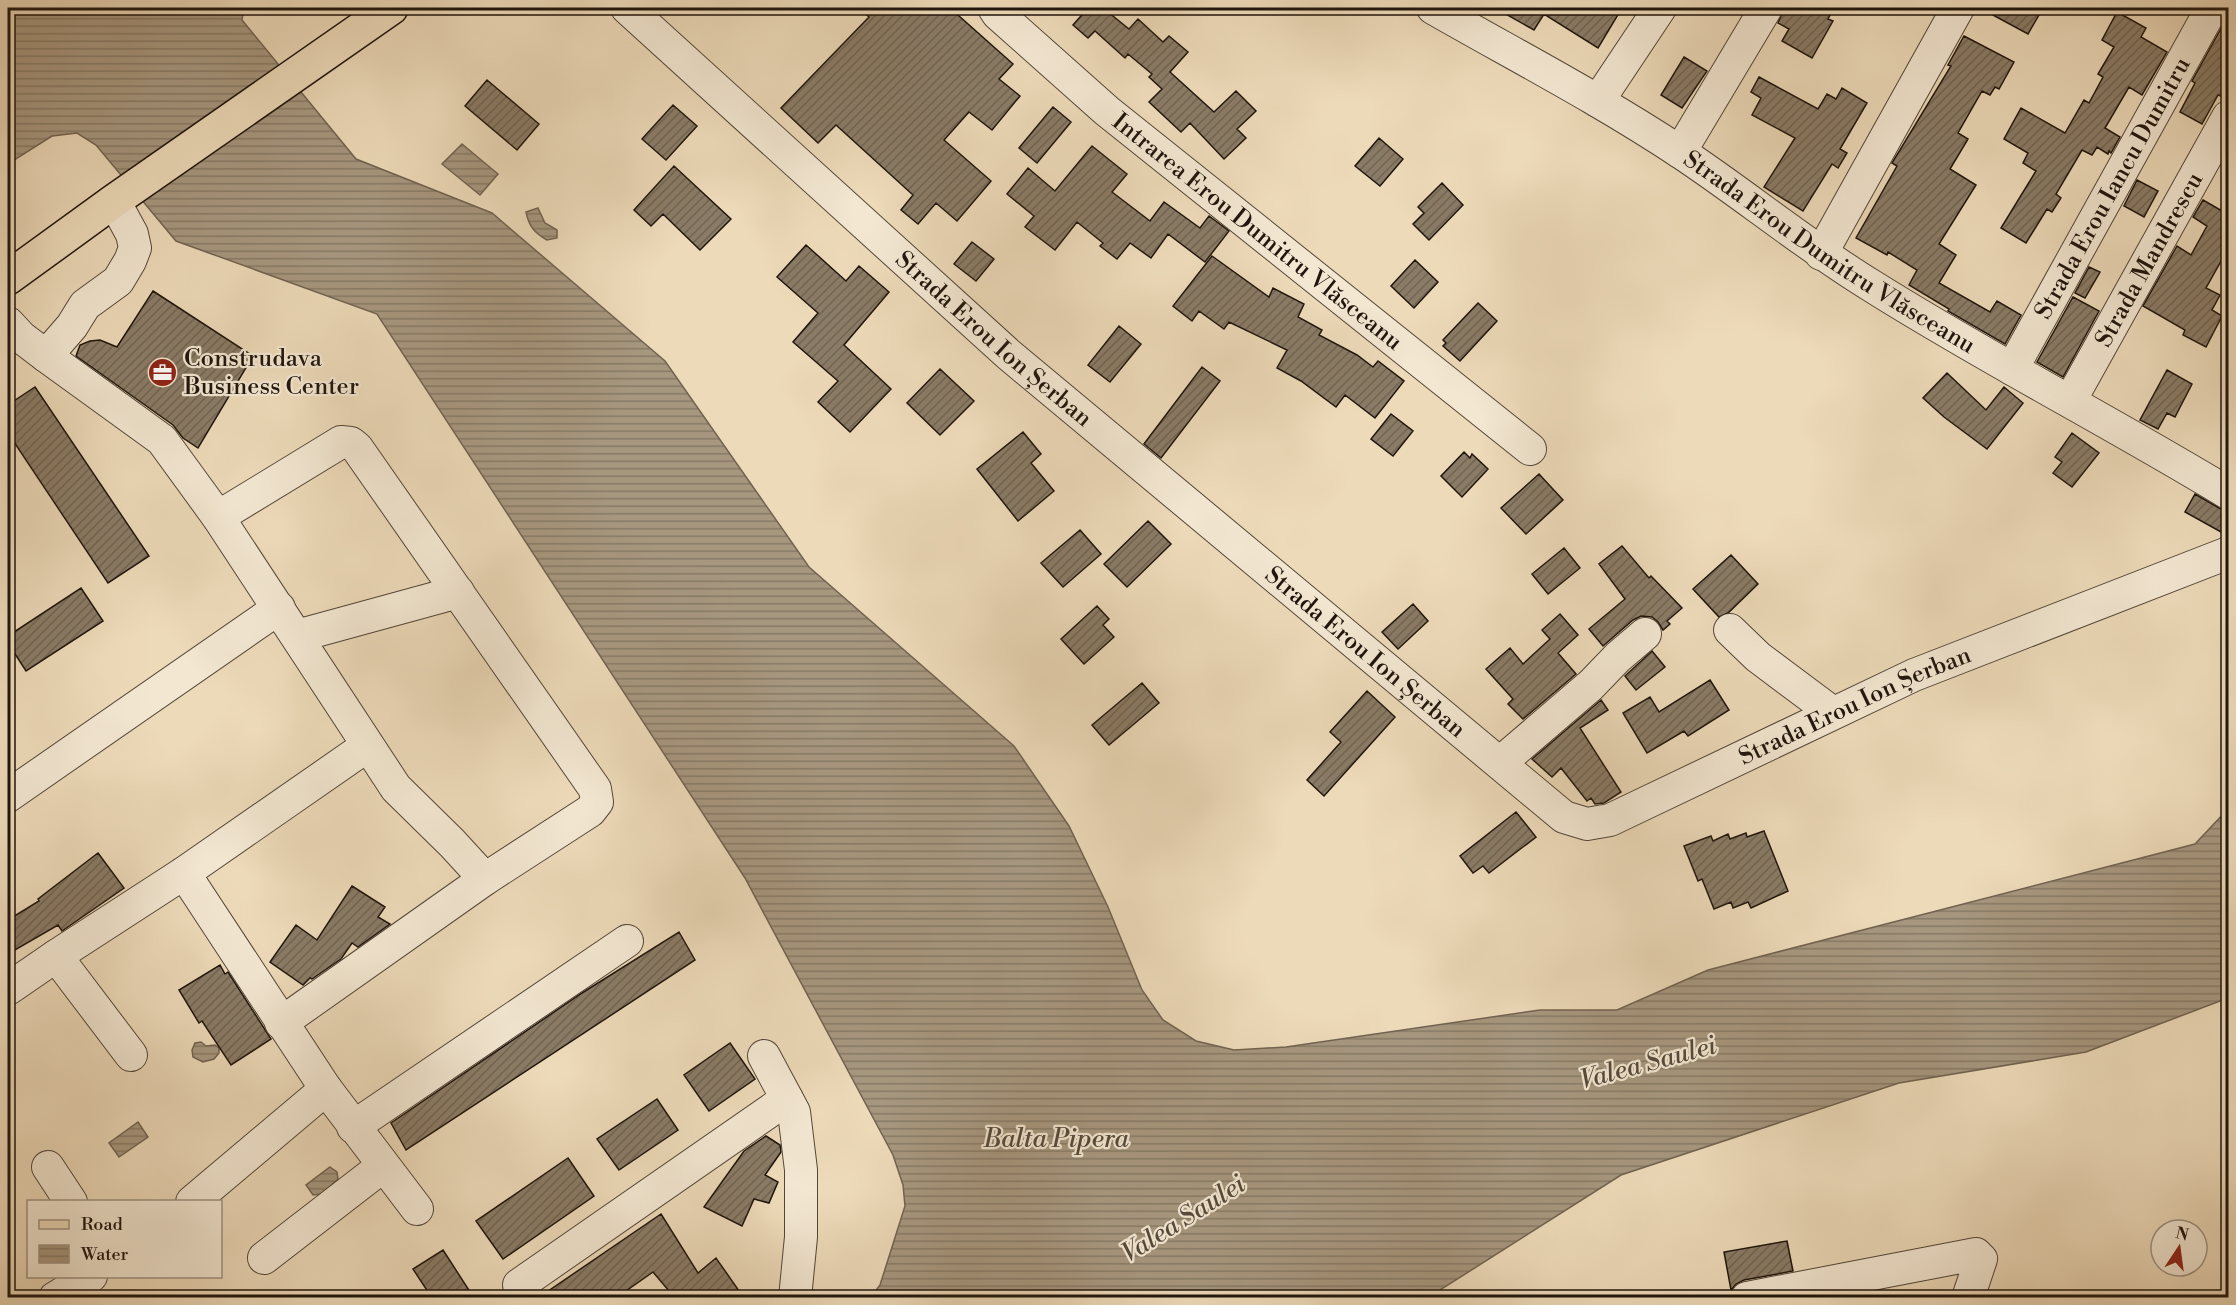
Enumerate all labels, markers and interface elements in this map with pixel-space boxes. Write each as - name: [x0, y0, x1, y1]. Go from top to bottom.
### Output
- street label: Strada Erou Iancu Dumitru: [2029, 52, 2198, 325]
- street label: Intrarea Erou Dumitru Vlăsceanu: [1106, 107, 1409, 357]
- street label: Strada Erou Dumitru Vlăsceanu: [1677, 145, 1981, 361]
- street label: Strada Mandrescu: [2089, 167, 2210, 353]
- street label: Strada Erou Ion Șerban: [889, 245, 1098, 434]
- place label: Construdava Business Center: [183, 344, 359, 402]
- office icon: Construdava Business Center: [147, 356, 179, 388]
- street label: Strada Erou Ion Șerban: [1258, 560, 1472, 745]
- street label: Strada Erou Ion Șerban: [1734, 640, 1976, 772]
- water label: Valea Saulei: [1577, 1029, 1721, 1097]
- water label: Balta Pipera: [982, 1123, 1129, 1155]
- water label: Valea Saulei: [1116, 1168, 1252, 1270]
- legend: [27, 1200, 222, 1278]
- text: Road: [81, 1213, 124, 1236]
- north arrow: [2149, 1218, 2209, 1278]
- text: N: [2174, 1223, 2191, 1246]
- text: Water: [80, 1243, 129, 1266]

